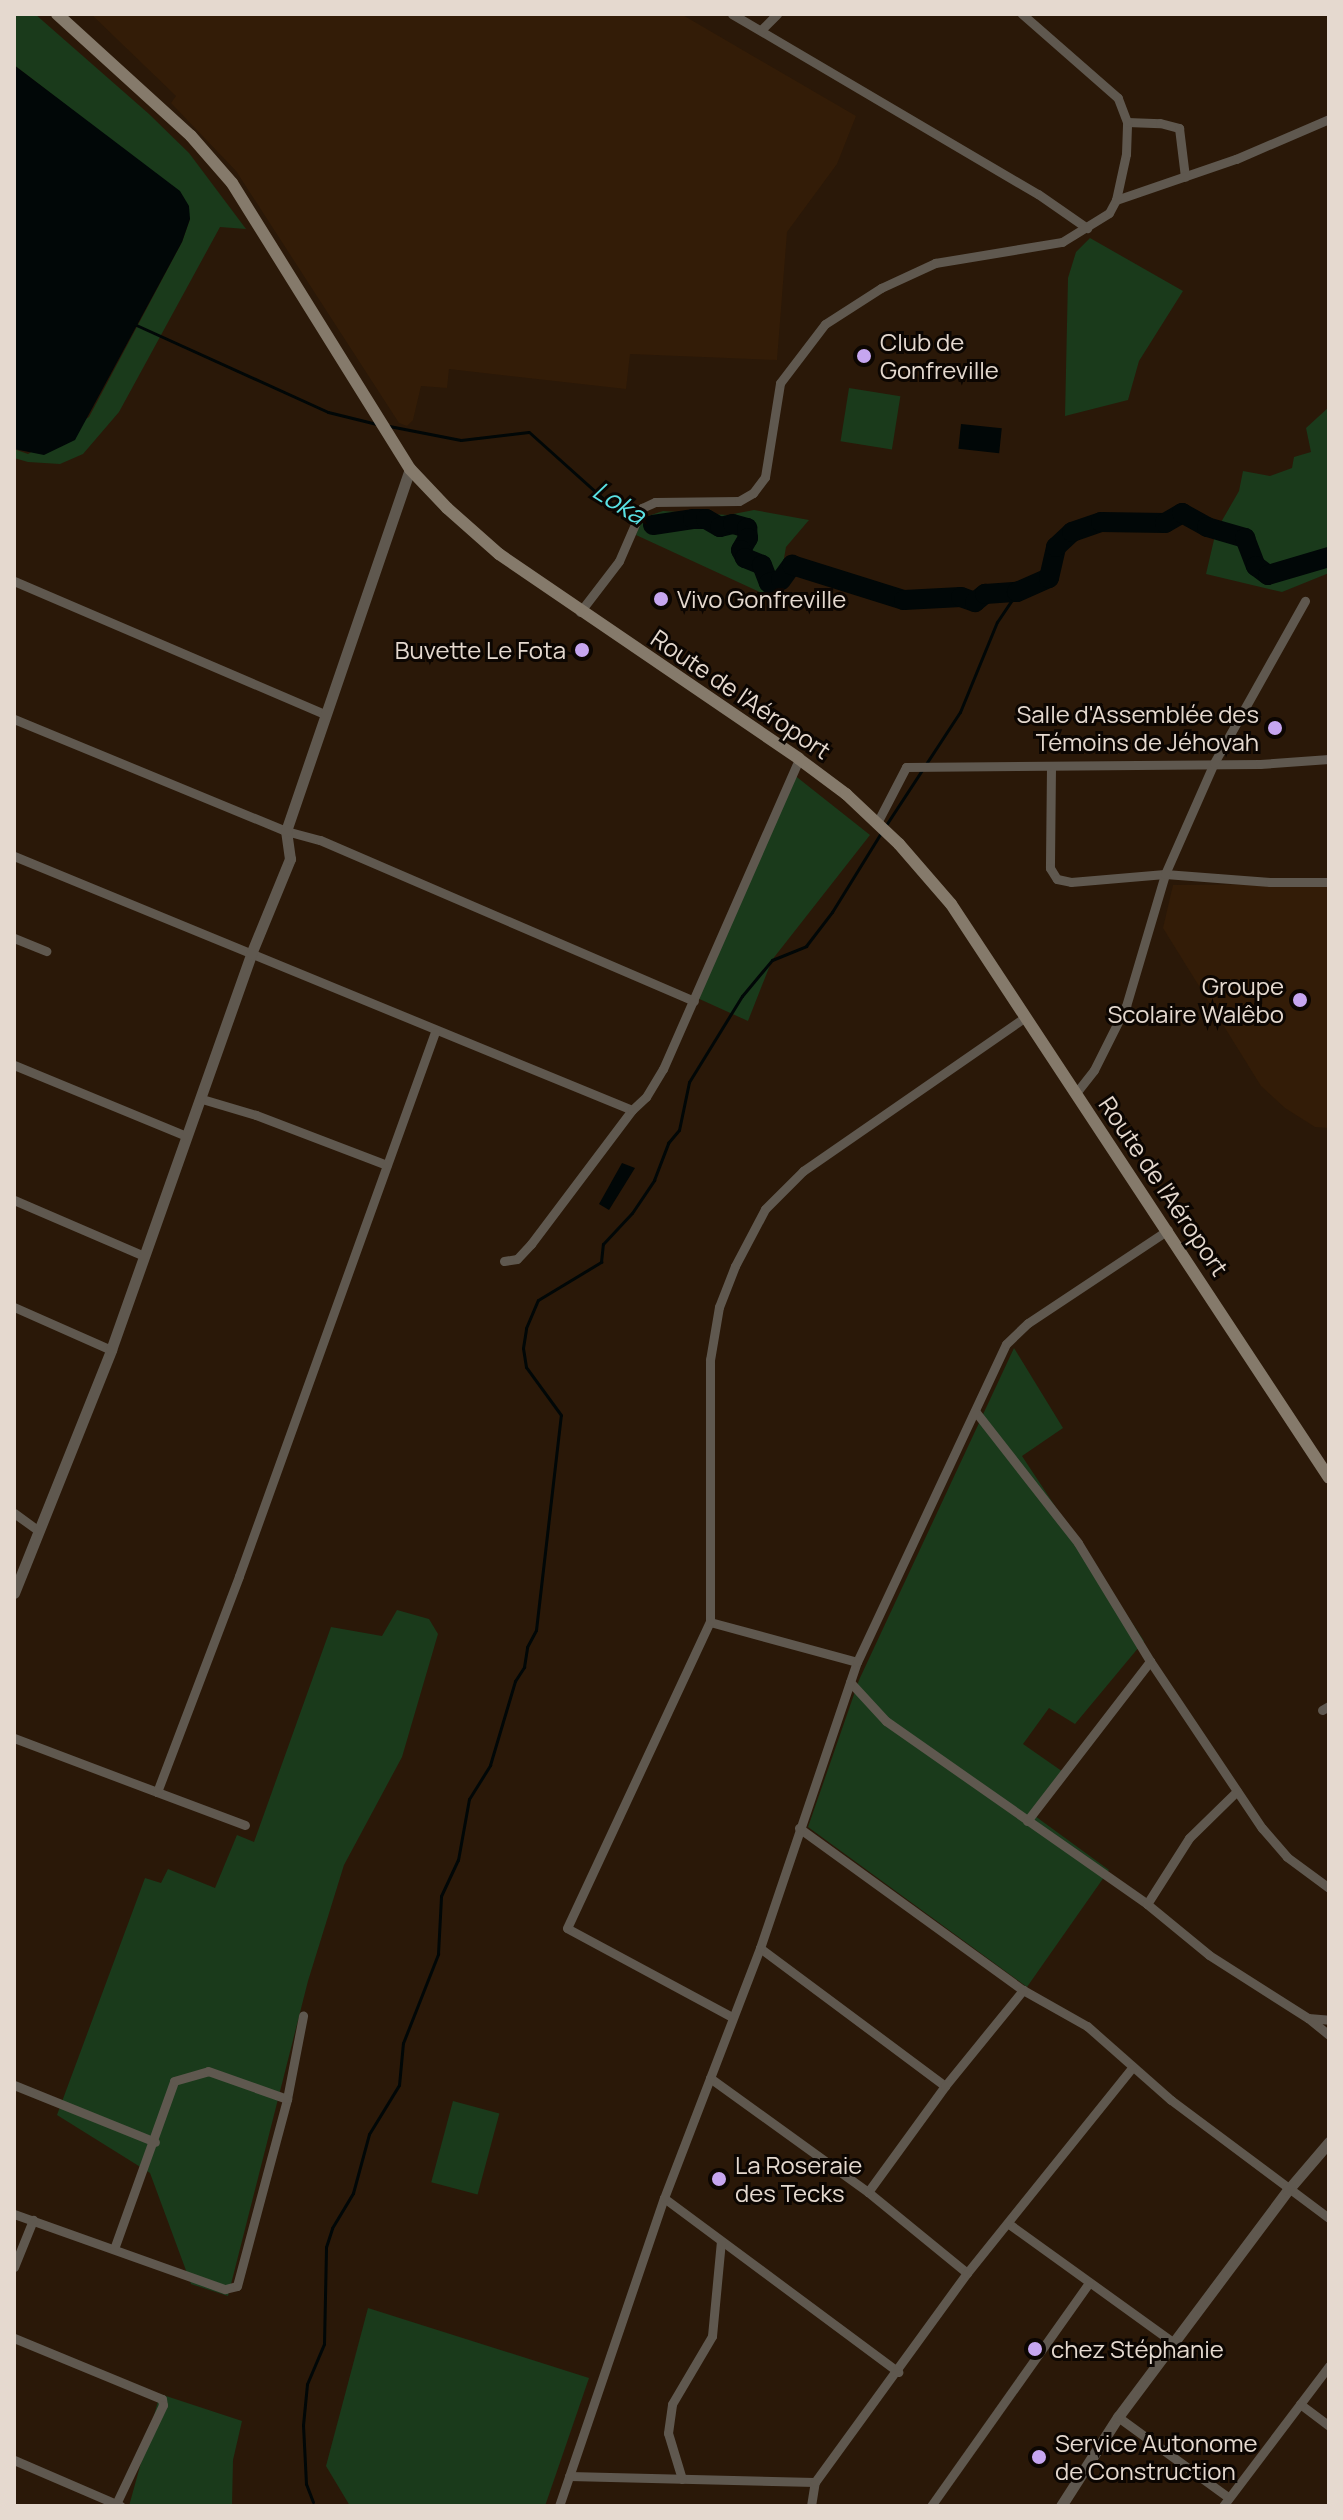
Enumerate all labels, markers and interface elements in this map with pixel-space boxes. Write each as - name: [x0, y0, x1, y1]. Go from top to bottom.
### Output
- place label: Club de Gonfreville: [880, 328, 999, 384]
- marker: Club de Gonfreville: [855, 347, 873, 365]
- water label: Loka: [587, 475, 651, 531]
- place label: Vivo Gonfreville: [677, 585, 846, 613]
- marker: Vivo Gonfreville: [652, 590, 670, 608]
- street label: Route de l'Aéroport: [646, 623, 836, 765]
- place label: Buvette Le Fota: [395, 636, 566, 664]
- marker: Buvette Le Fota: [573, 641, 591, 659]
- place label: Salle d'Assemblée des Témoins de Jéhovah: [1016, 700, 1259, 756]
- marker: Salle d'Assemblée des Témoins de Jéhovah: [1266, 719, 1284, 737]
- place label: Groupe Scolaire Walêbo: [1108, 972, 1284, 1028]
- marker: Groupe Scolaire Walêbo: [1291, 991, 1309, 1009]
- street label: Route de l'Aéroport: [1093, 1091, 1235, 1281]
- place label: La Roseraie des Tecks: [735, 2151, 862, 2207]
- marker: La Roseraie des Tecks: [710, 2170, 728, 2188]
- place label: chez Stéphanie: [1051, 2335, 1224, 2363]
- marker: chez Stéphanie: [1026, 2340, 1044, 2358]
- place label: Service Autonome de Construction: [1055, 2429, 1257, 2485]
- marker: Service Autonome de Construction: [1030, 2448, 1048, 2466]

